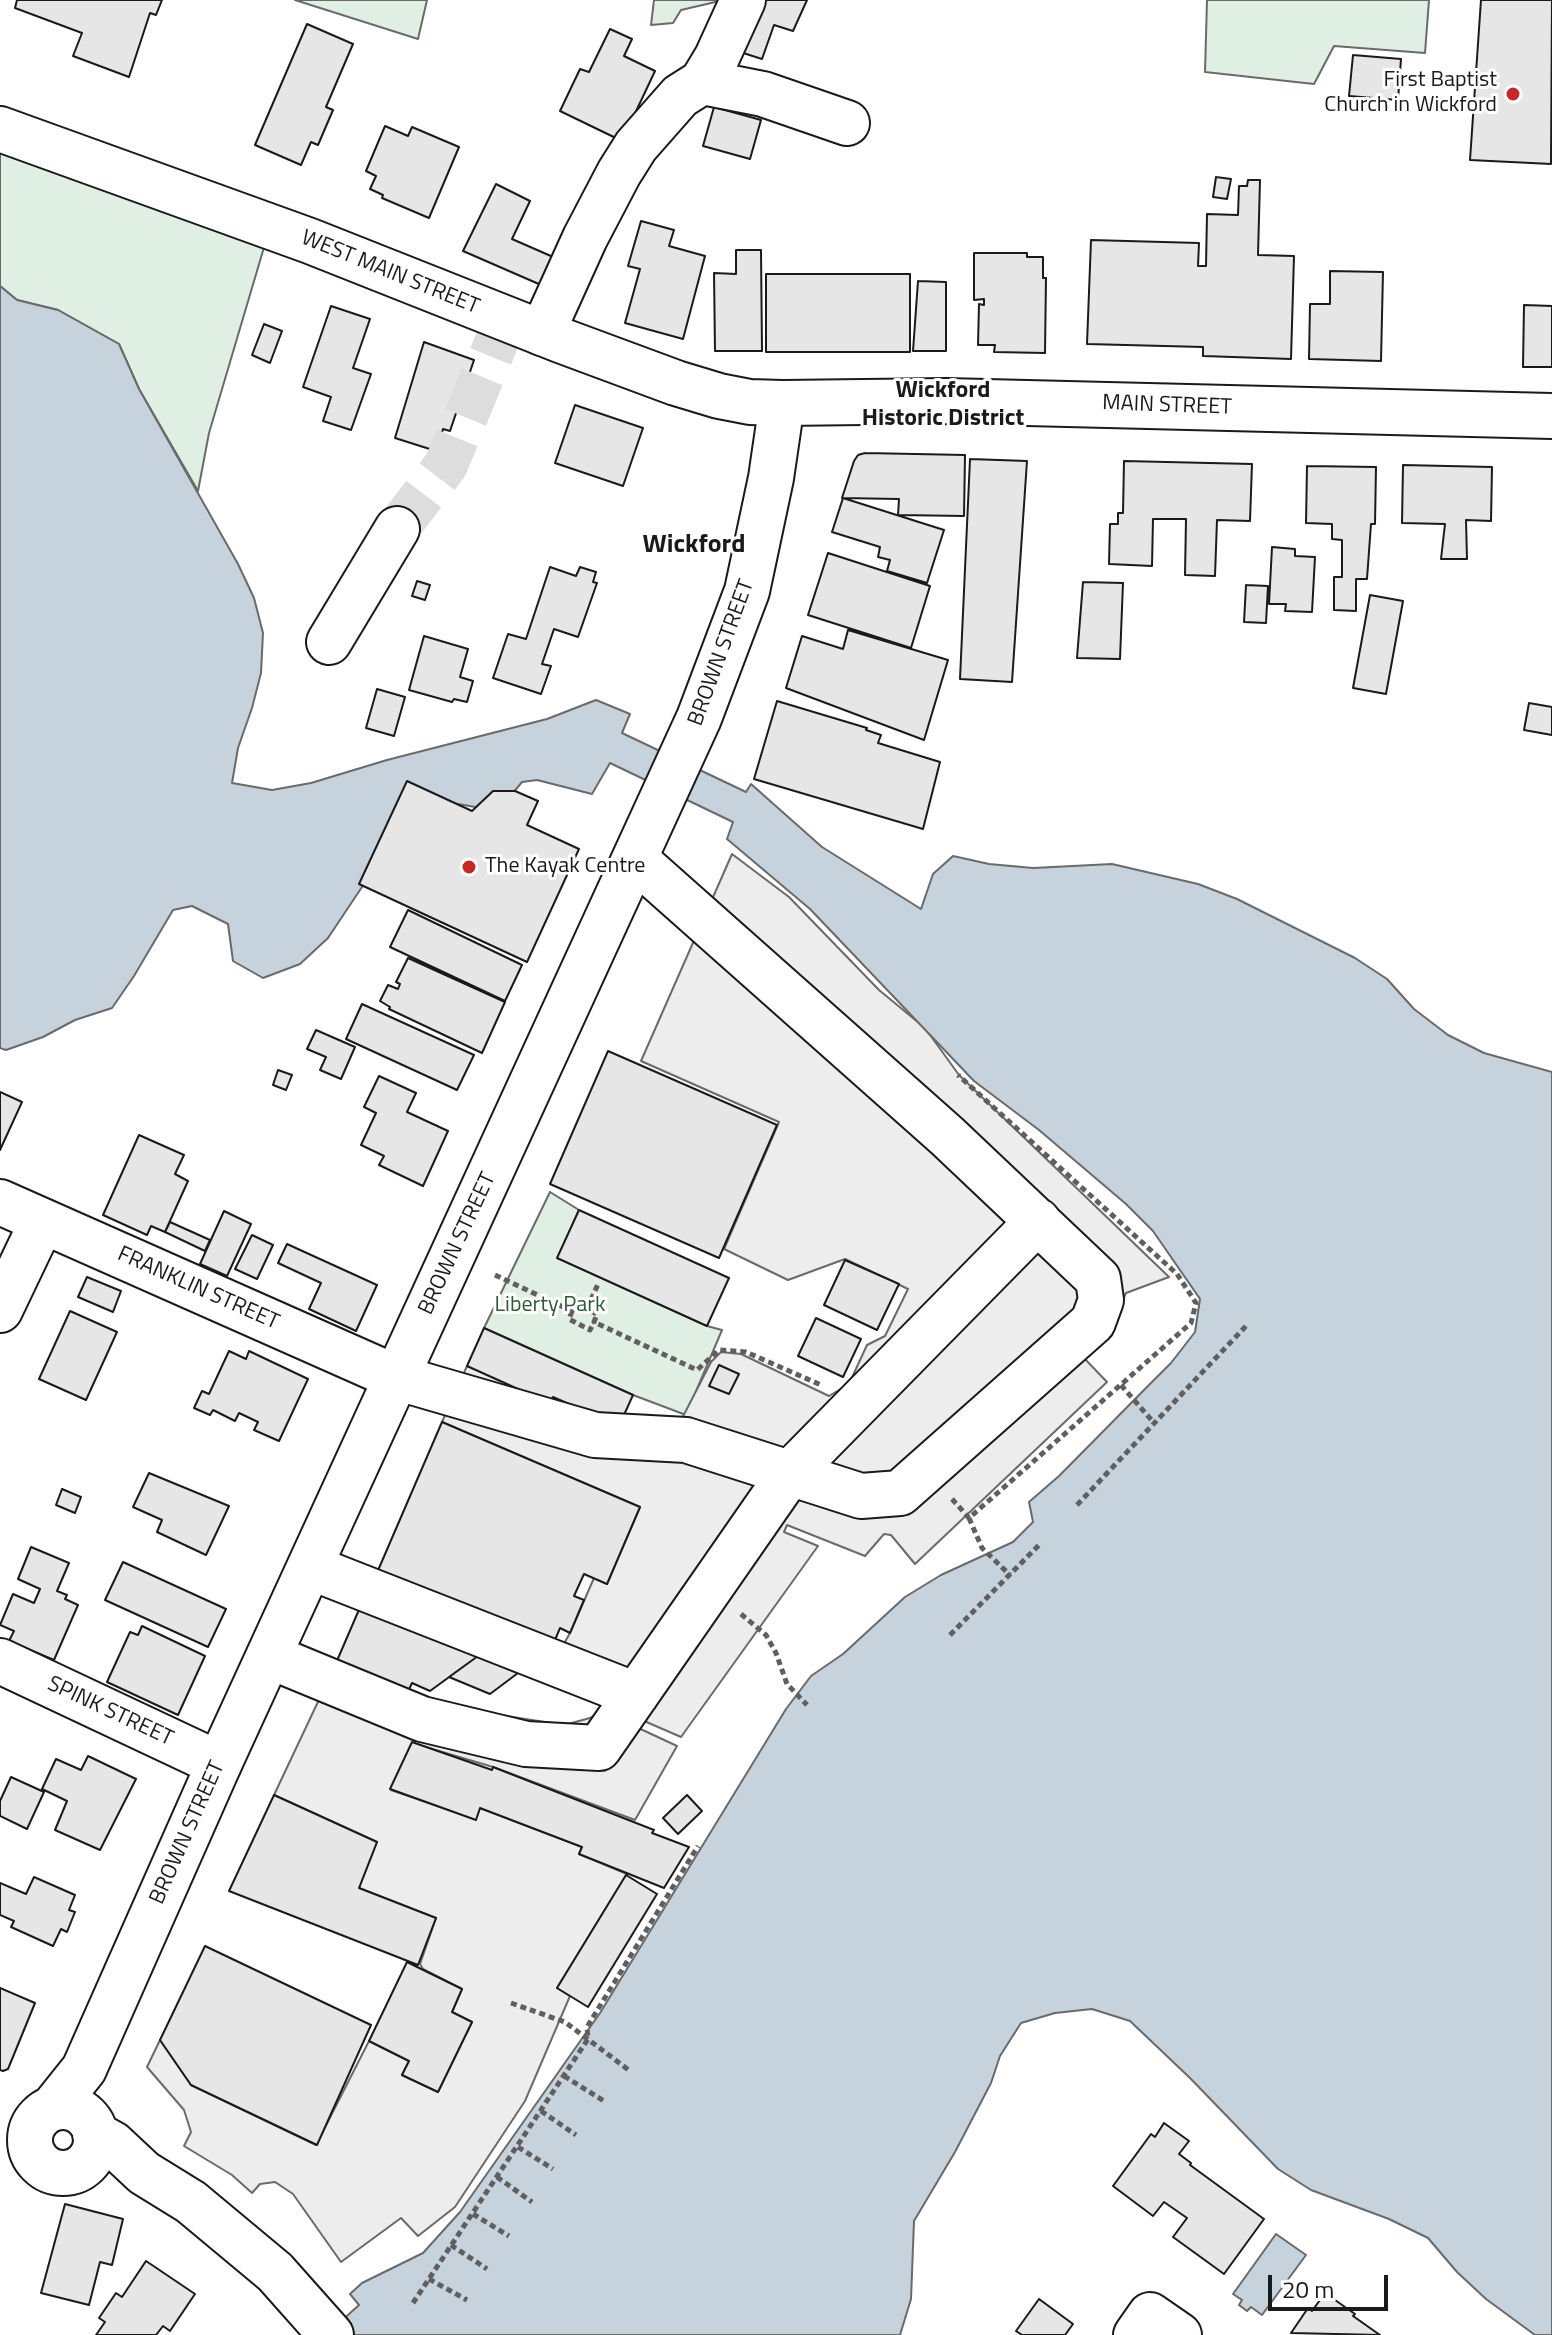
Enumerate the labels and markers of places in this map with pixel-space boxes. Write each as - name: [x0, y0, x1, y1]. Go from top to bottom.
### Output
- place label: First Baptist Church in Wickford: [1324, 68, 1497, 120]
- marker: First Baptist Church in Wickford: [1504, 85, 1522, 103]
- place label: The Kayak Centre: [485, 854, 645, 880]
- marker: The Kayak Centre: [460, 858, 478, 876]

